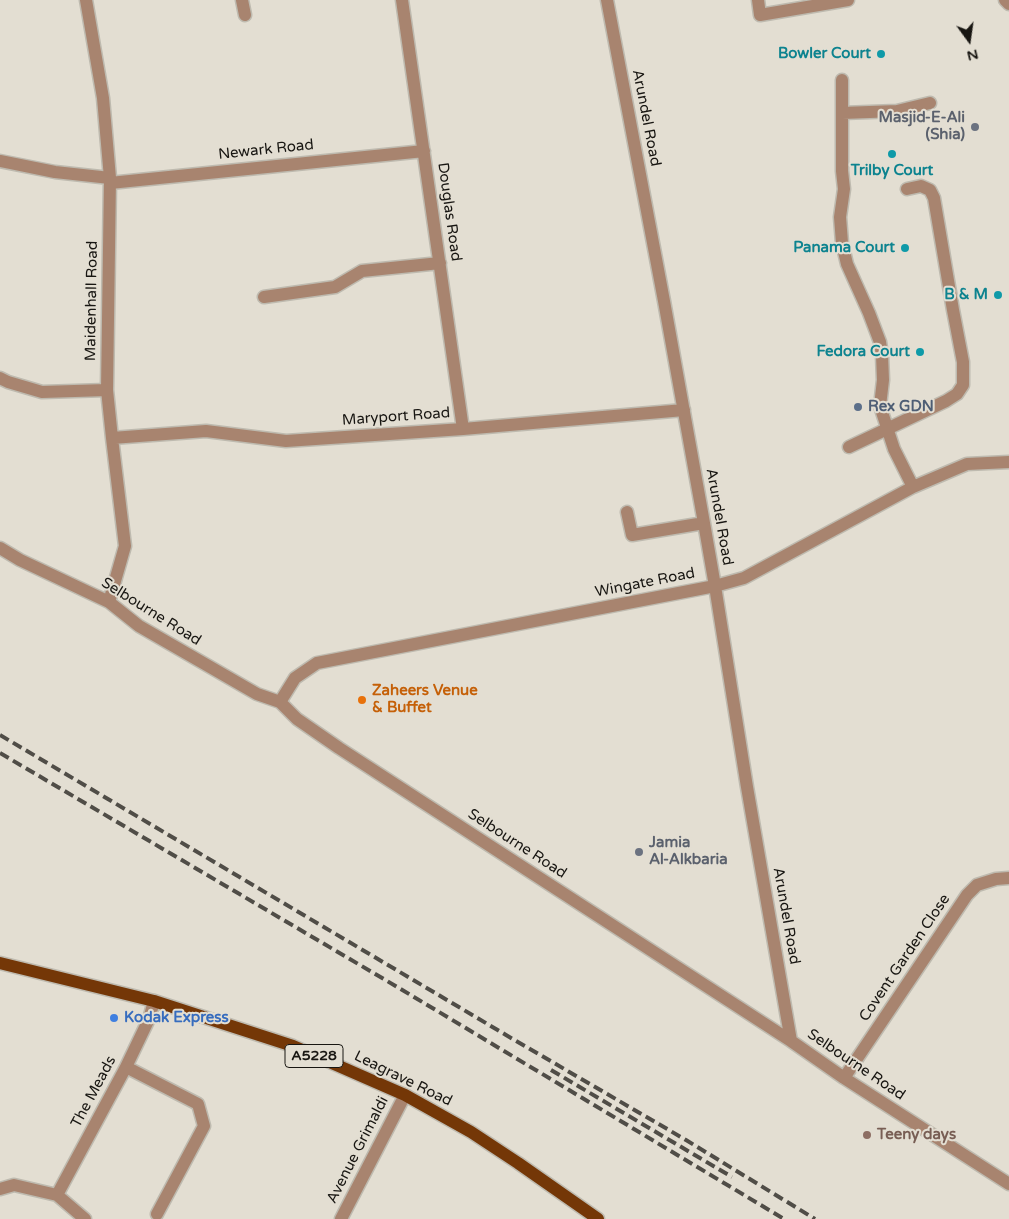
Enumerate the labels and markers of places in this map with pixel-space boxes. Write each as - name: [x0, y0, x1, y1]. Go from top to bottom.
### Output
- place label: Bowler Court: [778, 45, 871, 63]
- marker: Bowler Court: [875, 48, 887, 60]
- place label: Masjid-E-Ali (Shia): [879, 109, 965, 144]
- marker: Masjid-E-Ali (Shia): [969, 121, 981, 133]
- marker: Trilby Court: [886, 148, 898, 160]
- place label: Trilby Court: [851, 162, 933, 180]
- place label: Panama Court: [793, 239, 895, 257]
- marker: Panama Court: [899, 242, 911, 254]
- place label: B & M: [944, 286, 988, 304]
- marker: B & M: [992, 289, 1004, 301]
- place label: Fedora Court: [816, 343, 910, 361]
- marker: Fedora Court: [914, 346, 926, 358]
- place label: Rex GDN: [868, 398, 934, 416]
- marker: Rex GDN: [852, 401, 864, 413]
- place label: Zaheers Venue & Buffet: [372, 682, 478, 717]
- marker: Zaheers Venue & Buffet: [356, 694, 368, 706]
- place label: Jamia Al-Alkbaria: [649, 834, 728, 869]
- marker: Jamia Al-Alkbaria: [633, 846, 645, 858]
- place label: Kodak Express: [124, 1009, 229, 1027]
- marker: Kodak Express: [108, 1012, 120, 1024]
- place label: Teeny days: [877, 1126, 956, 1144]
- marker: Teeny days: [861, 1129, 873, 1141]

